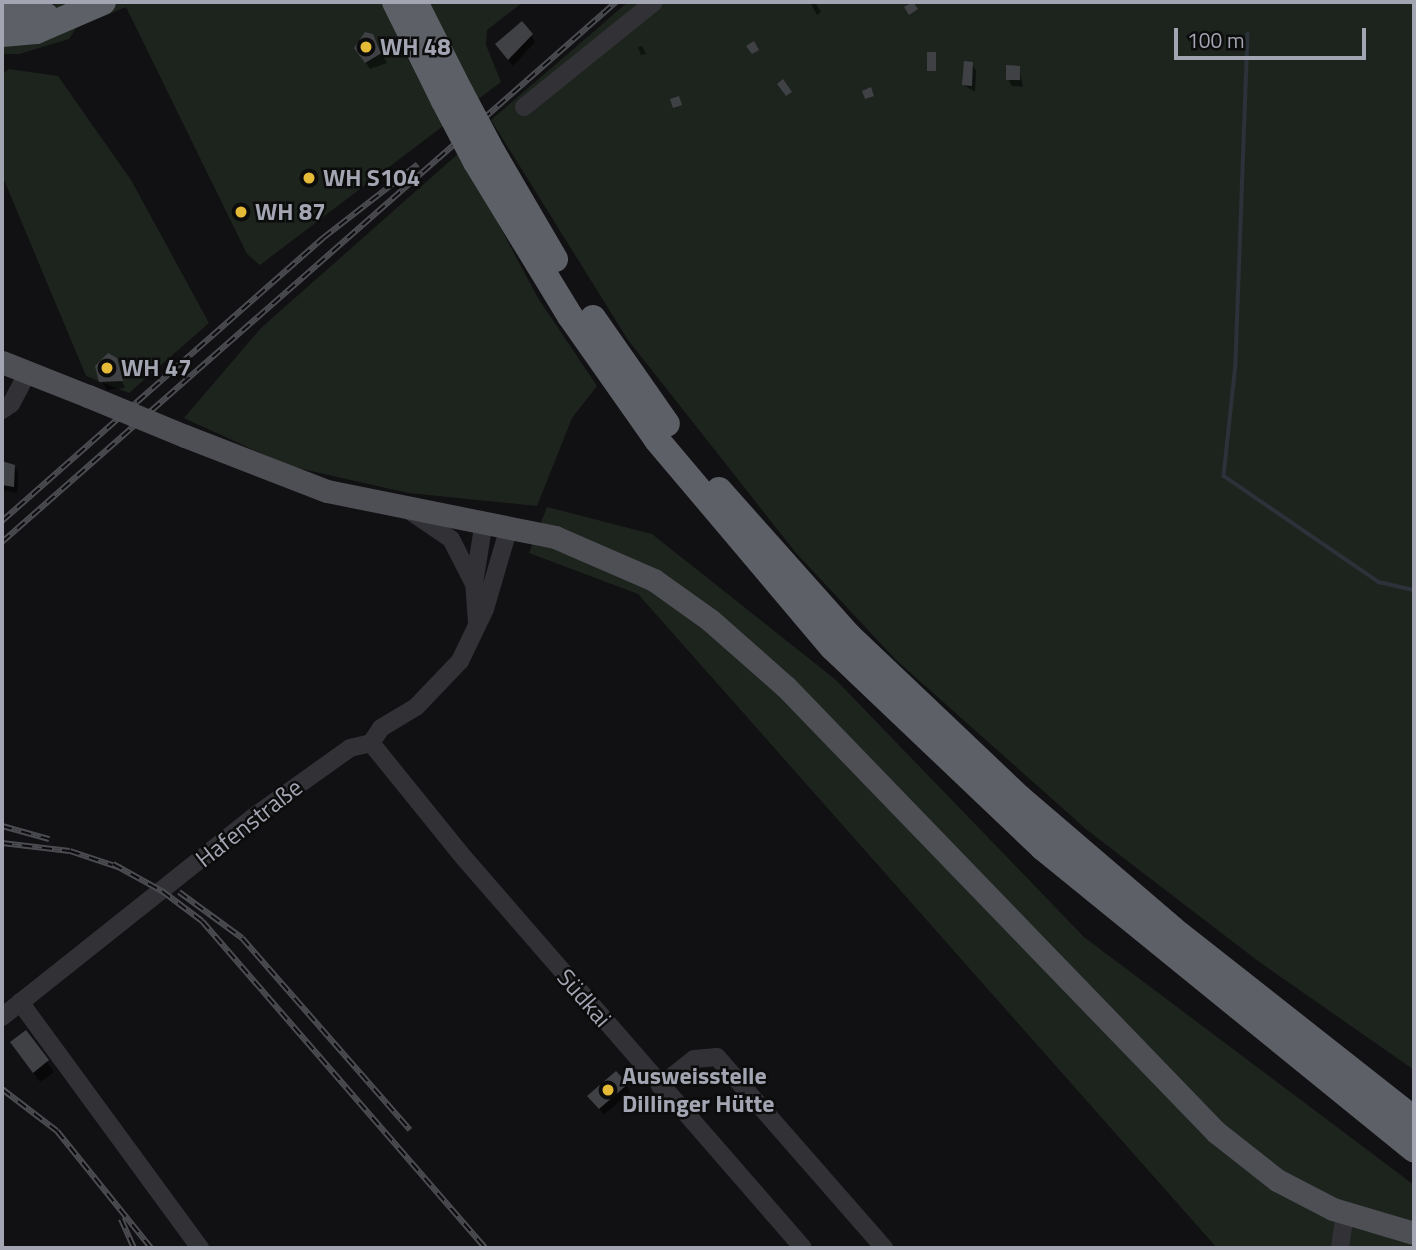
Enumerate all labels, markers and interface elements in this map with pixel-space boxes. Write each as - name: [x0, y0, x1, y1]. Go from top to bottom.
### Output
- scale bar: [1178, 14, 1370, 58]
- text: 100 m: [1187, 24, 1244, 56]
- place label: WH 48: [380, 33, 451, 61]
- marker: WH 48: [358, 39, 374, 55]
- place label: WH S104: [323, 164, 420, 192]
- marker: WH S104: [301, 170, 317, 186]
- place label: WH 87: [255, 198, 326, 226]
- marker: WH 87: [233, 204, 249, 220]
- place label: WH 47: [121, 354, 192, 382]
- marker: WH 47: [99, 360, 115, 376]
- street label: Hafenstraße: [190, 773, 308, 873]
- street label: Südkai: [551, 963, 617, 1033]
- place label: Ausweisstelle Dillinger Hütte: [622, 1062, 774, 1118]
- marker: Ausweisstelle Dillinger Hütte: [600, 1082, 616, 1098]

